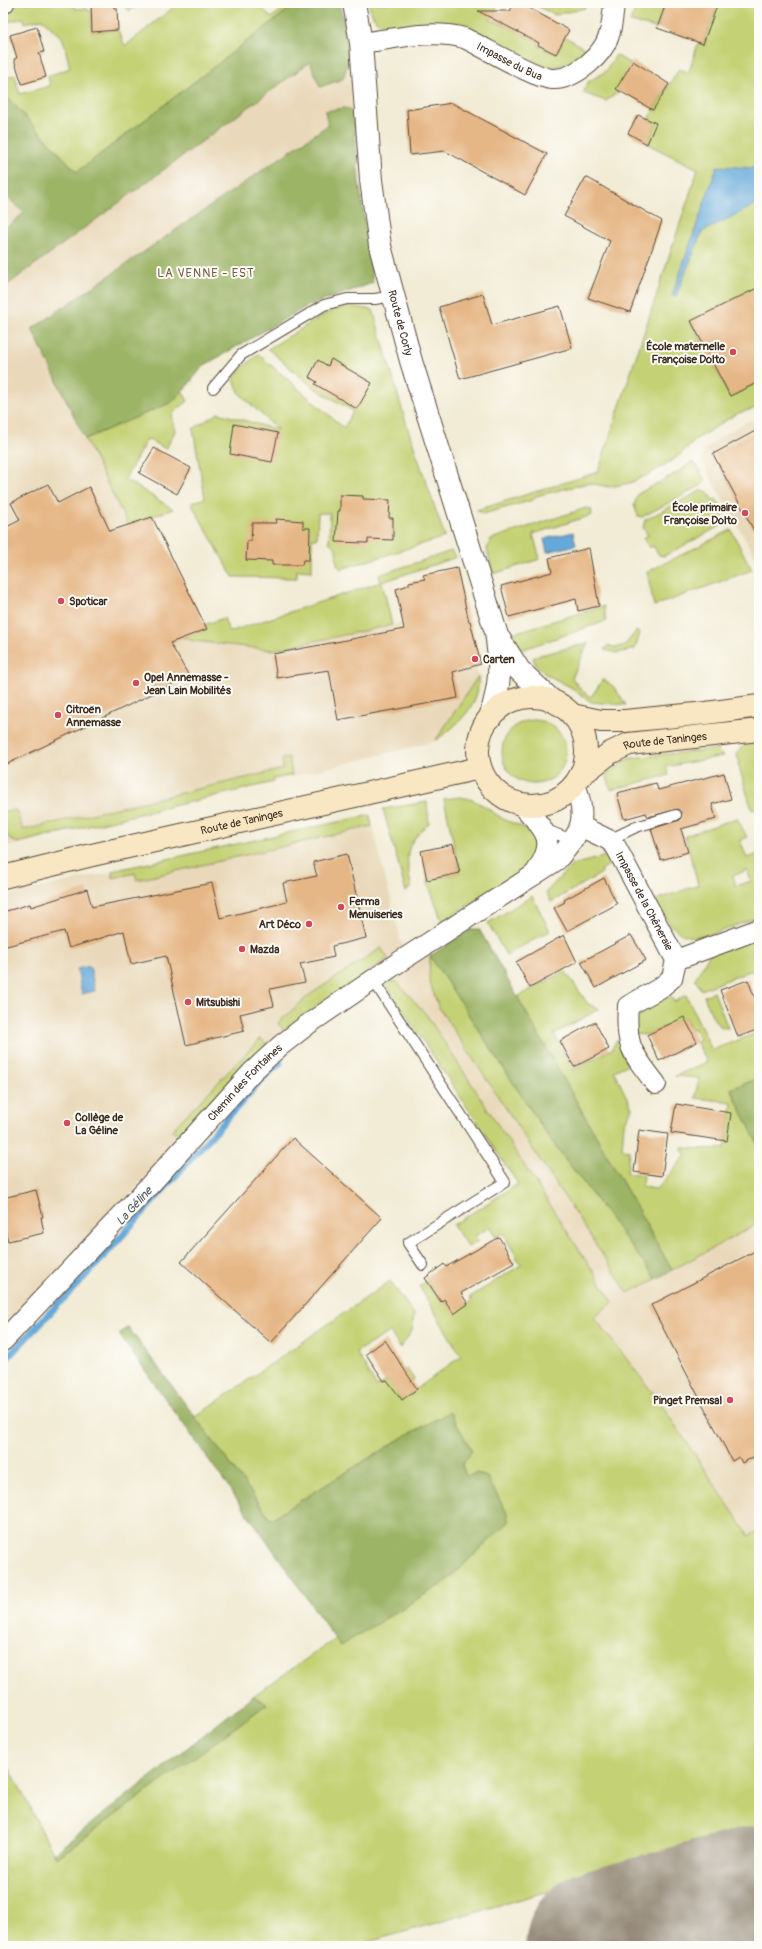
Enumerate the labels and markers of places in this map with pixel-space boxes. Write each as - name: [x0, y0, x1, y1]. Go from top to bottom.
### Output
- place label: École maternelle Françoise Dolto: [646, 339, 726, 366]
- marker: École maternelle Françoise Dolto: [728, 347, 738, 357]
- place label: École primaire Françoise Dolto: [663, 500, 738, 527]
- marker: École primaire Françoise Dolto: [740, 508, 750, 518]
- place label: Spoticar: [69, 595, 109, 608]
- marker: Spoticar: [56, 596, 66, 606]
- place label: Carten: [483, 653, 515, 666]
- marker: Carten: [470, 654, 480, 664]
- place label: Opel Annemasse - Jean Lain Mobilités: [144, 671, 231, 697]
- marker: Opel Annemasse - Jean Lain Mobilités: [131, 678, 141, 688]
- place label: Citroën Annemasse: [66, 703, 122, 729]
- marker: Citroën Annemasse: [53, 710, 63, 720]
- place label: Ferma Menuiseries: [349, 895, 402, 921]
- marker: Ferma Menuiseries: [336, 902, 346, 912]
- place label: Art Déco: [259, 918, 301, 931]
- marker: Art Déco: [304, 919, 314, 929]
- place label: Mazda: [250, 943, 279, 956]
- marker: Mazda: [237, 944, 247, 954]
- place label: Mitsubishi: [196, 996, 240, 1009]
- marker: Mitsubishi: [183, 997, 193, 1007]
- place label: Collège de La Géline: [75, 1111, 124, 1137]
- marker: Collège de La Géline: [62, 1118, 72, 1128]
- place label: Pinget Premsal: [653, 1394, 722, 1407]
- marker: Pinget Premsal: [725, 1395, 735, 1405]

